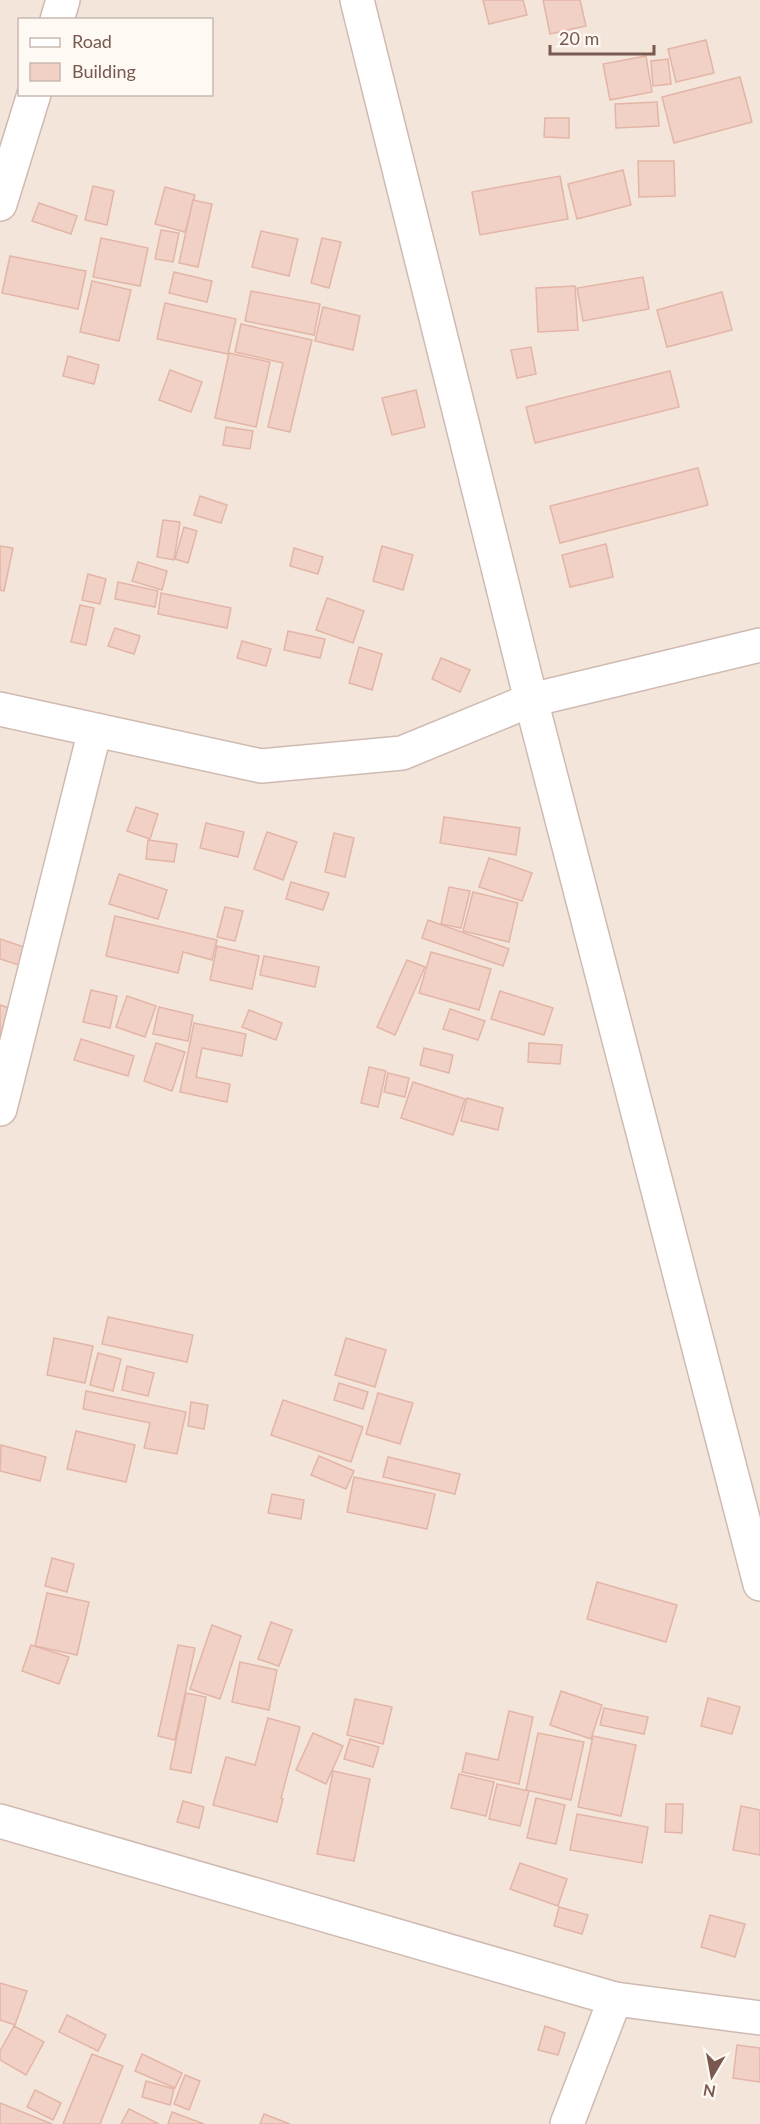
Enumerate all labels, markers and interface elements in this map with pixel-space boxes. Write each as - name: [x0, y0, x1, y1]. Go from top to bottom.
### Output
- legend: [18, 18, 213, 96]
- scale bar: [550, 18, 654, 56]
- text: 20 m: [559, 27, 599, 49]
- text: Road: [72, 30, 112, 52]
- text: Building: [72, 60, 136, 82]
- north arrow: [682, 2046, 742, 2106]
- text: N: [702, 2081, 717, 2102]

